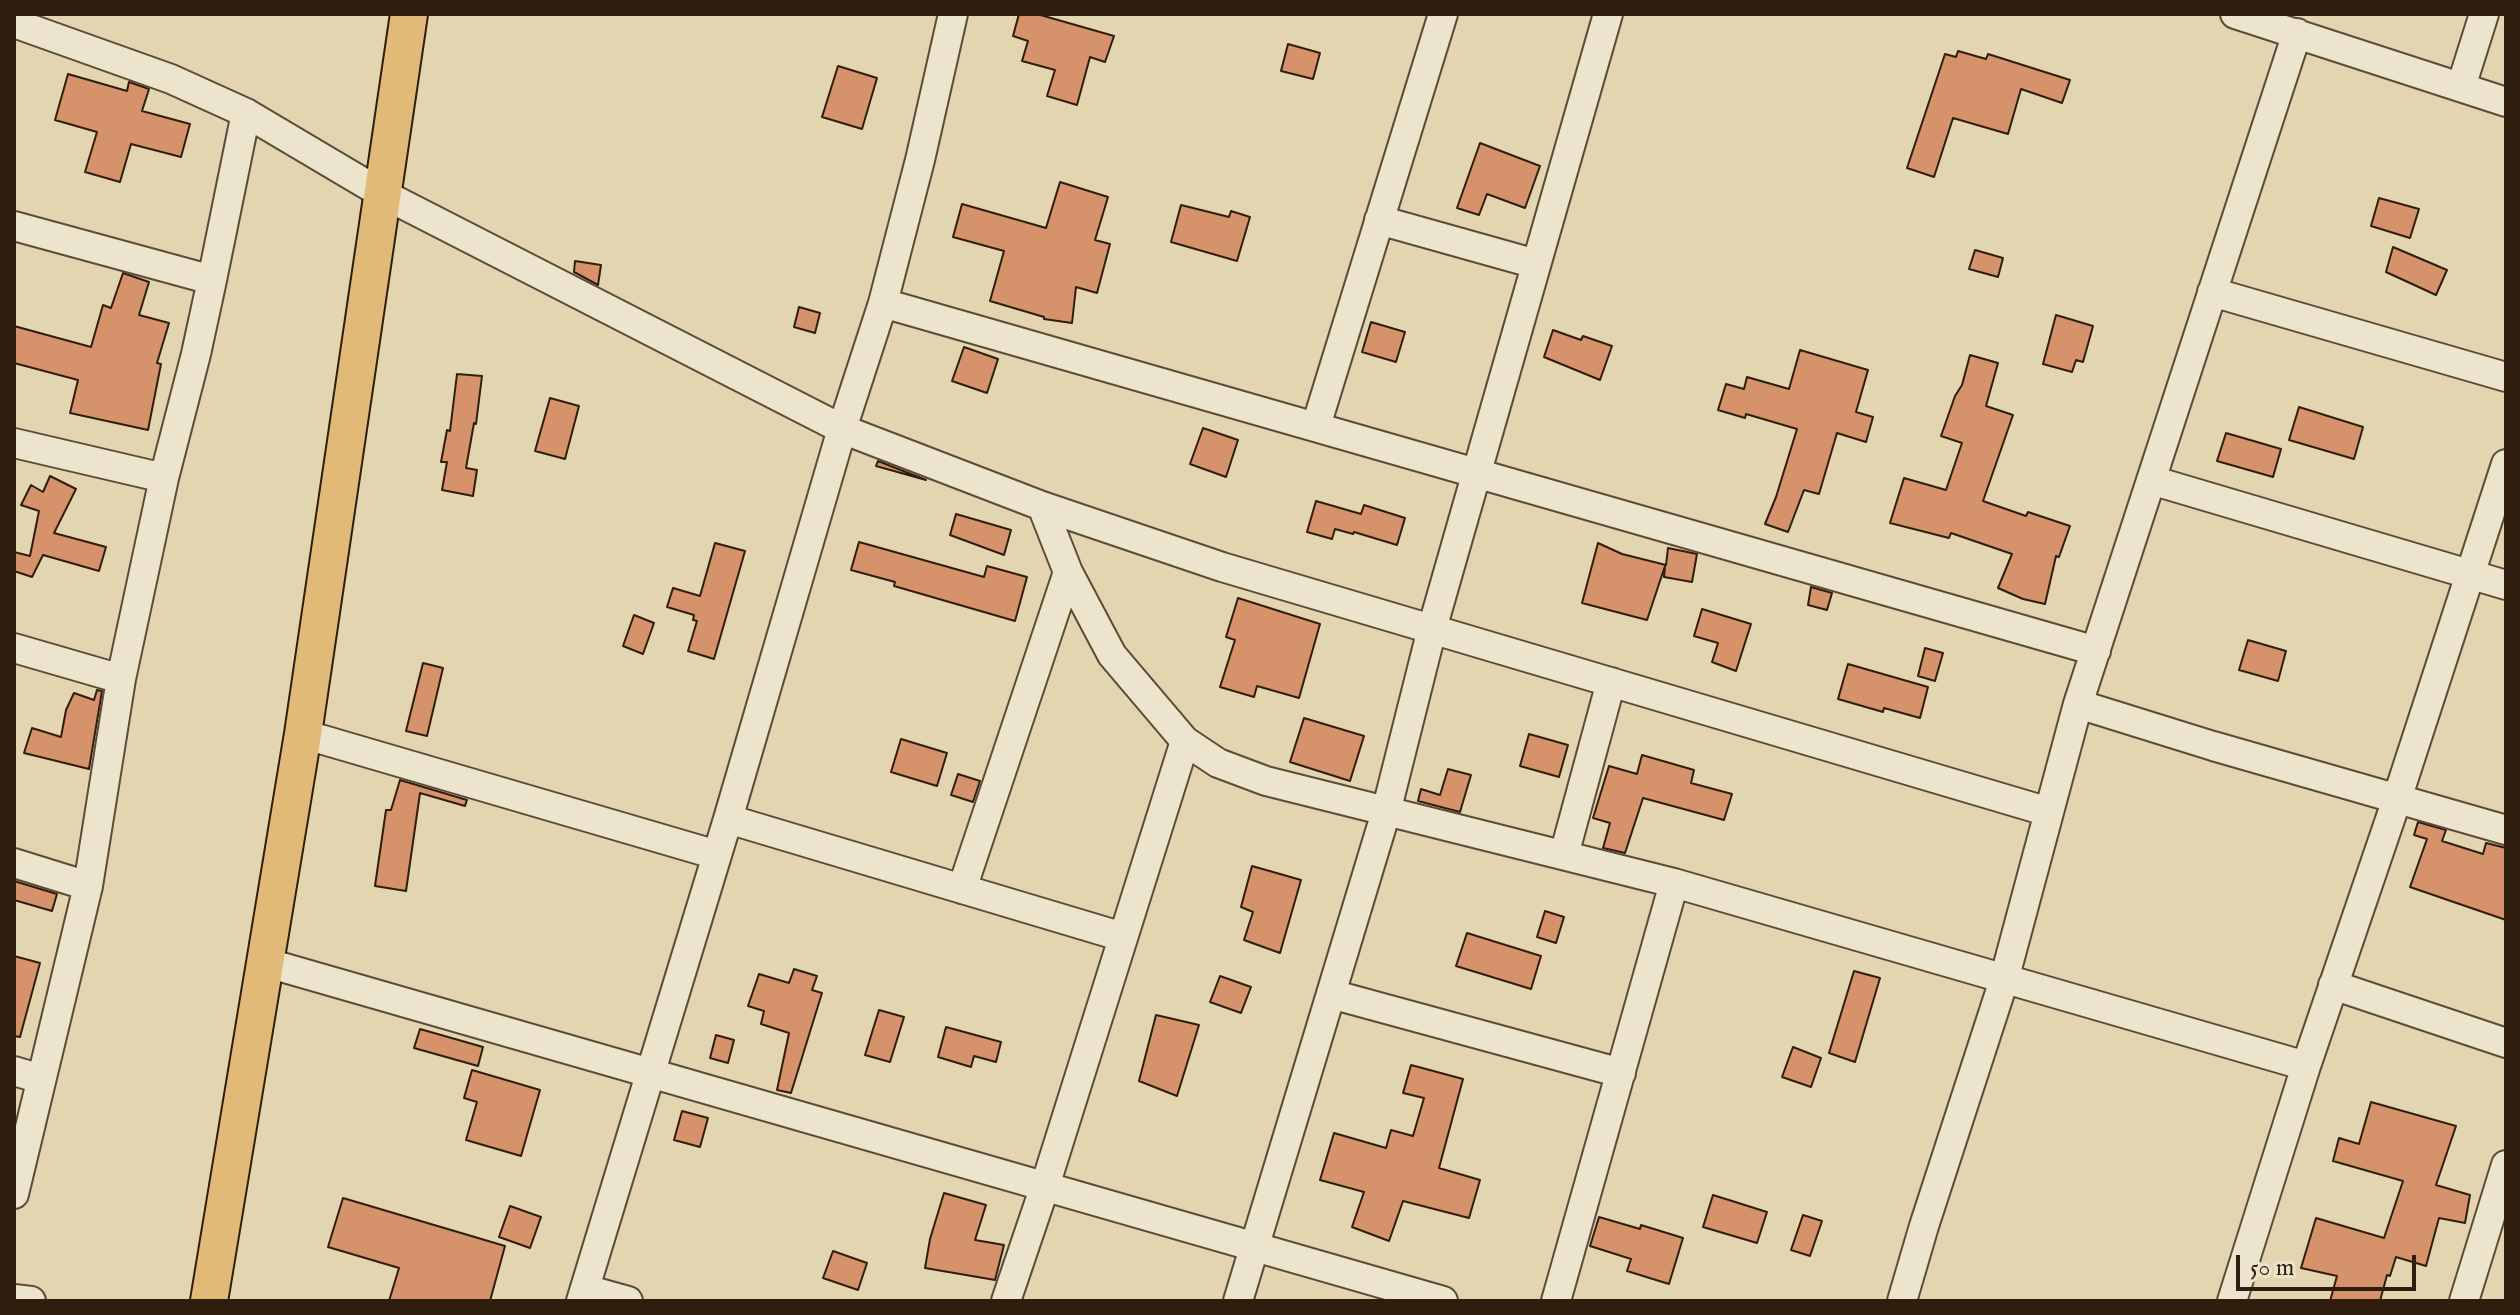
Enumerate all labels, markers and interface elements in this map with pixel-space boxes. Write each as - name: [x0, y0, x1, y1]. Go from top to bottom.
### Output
- scale bar: [2240, 1239, 2420, 1289]
- text: 50 m: [2250, 1253, 2294, 1284]

